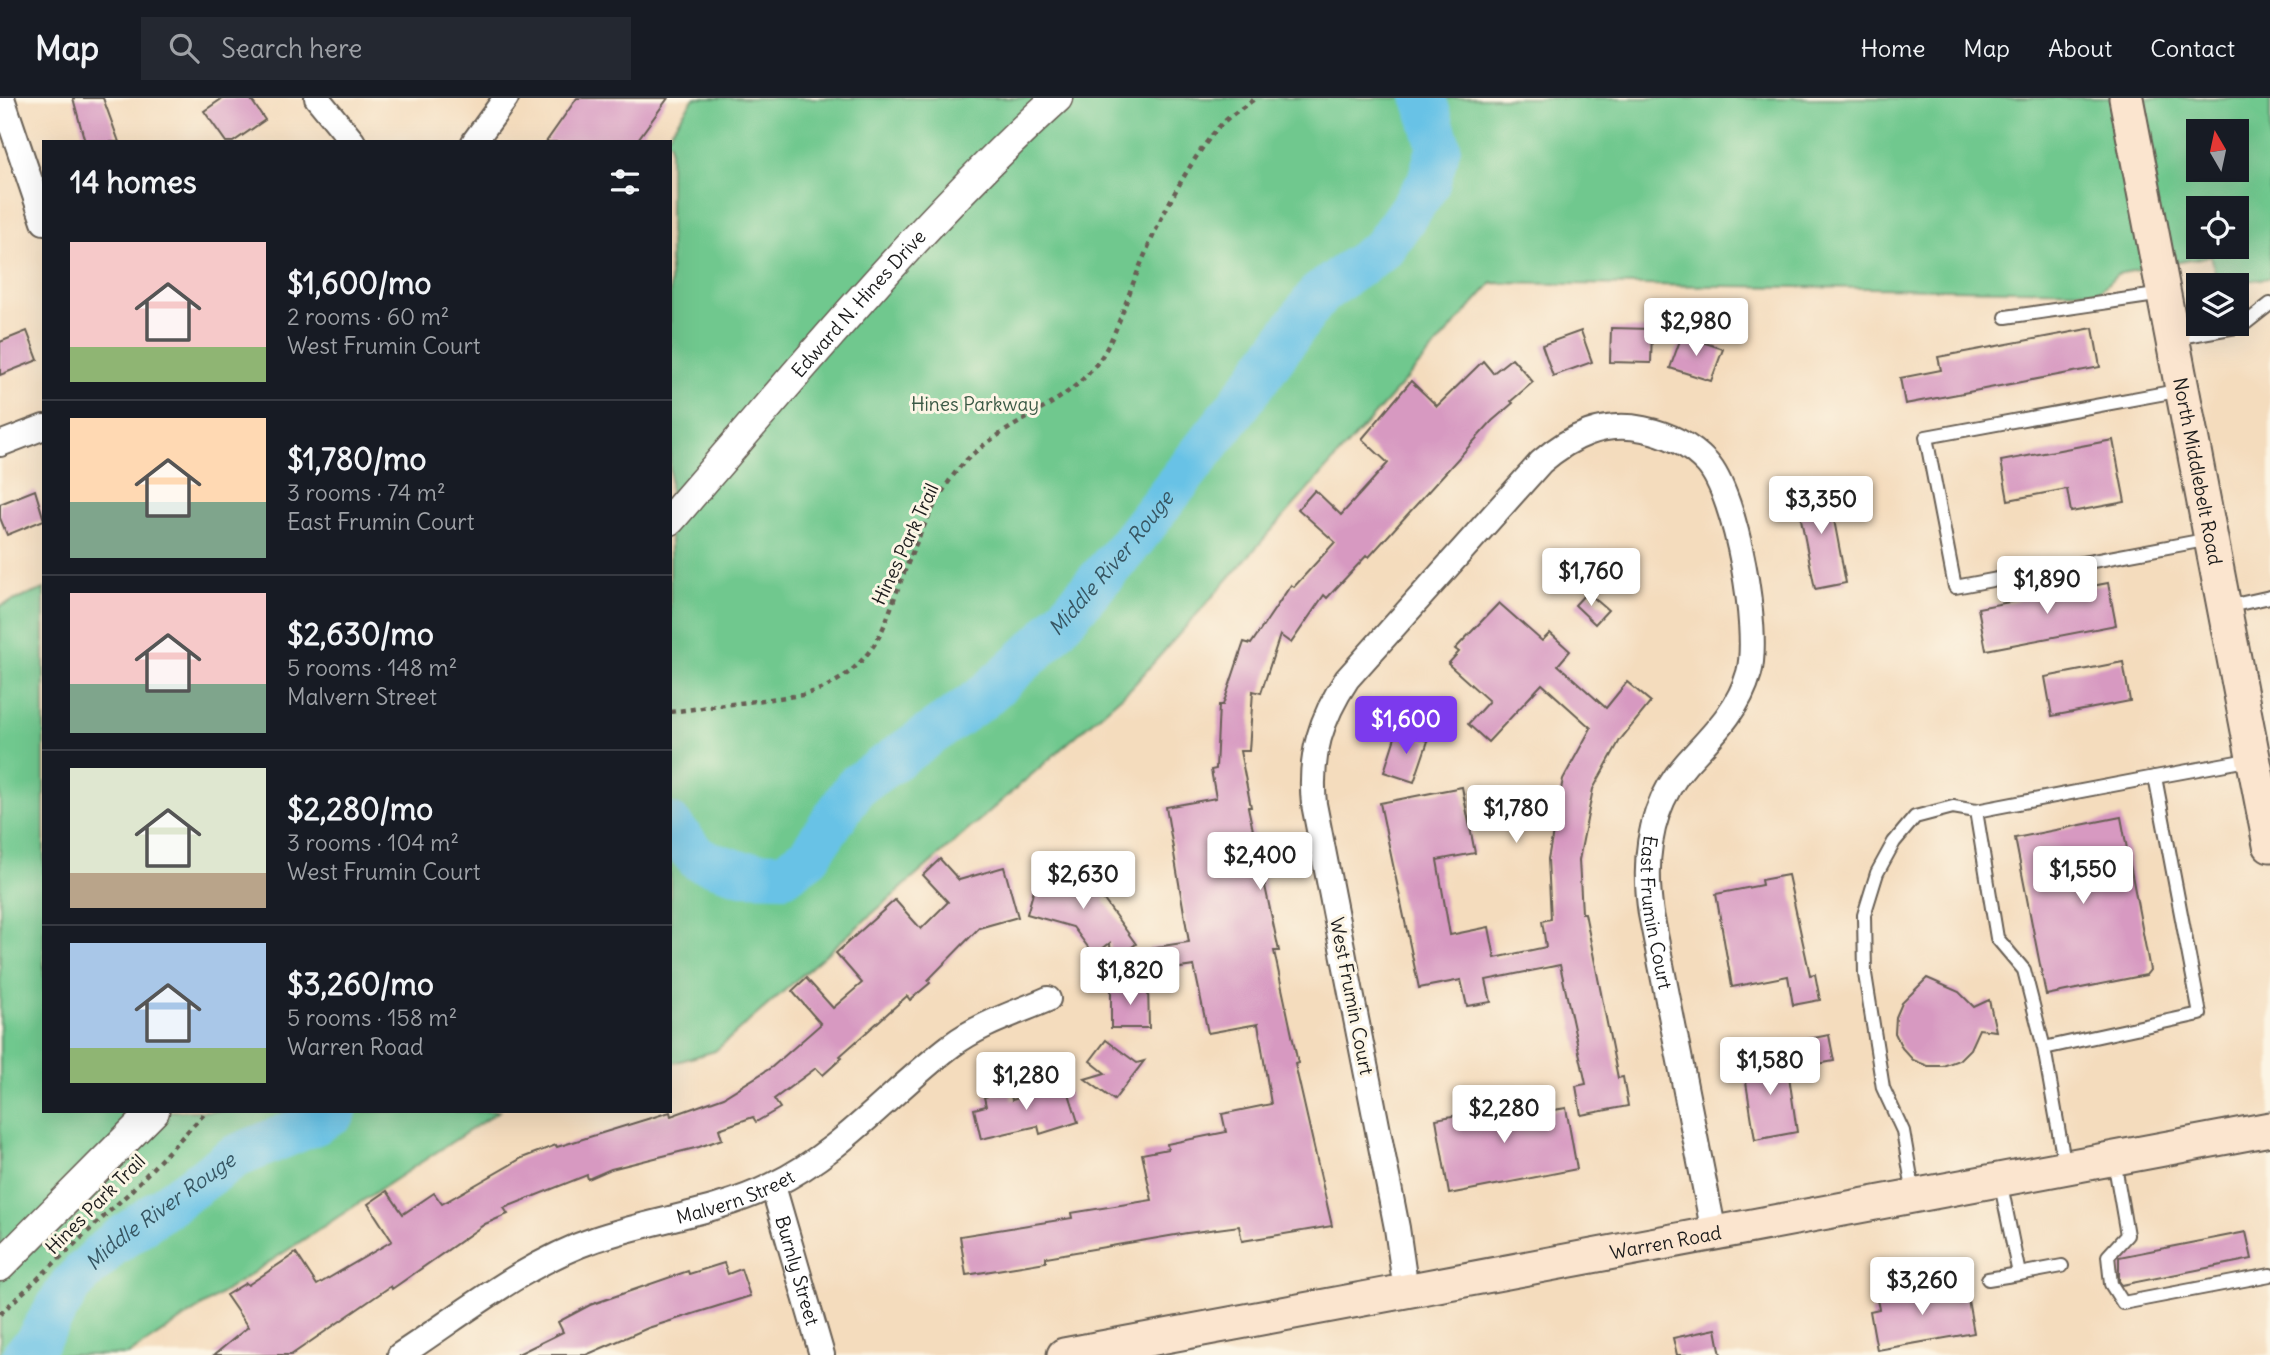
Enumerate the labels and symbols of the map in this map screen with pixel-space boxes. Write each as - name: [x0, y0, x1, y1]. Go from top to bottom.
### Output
- north arrow: [2186, 119, 2249, 182]
- street label: Edward N. Hines Drive: [786, 225, 931, 382]
- pin: $2,980: [1639, 299, 1753, 358]
- street label: North Middlebelt Road: [2168, 375, 2228, 567]
- park label: Hines Parkway: [911, 392, 1039, 416]
- pin: $3,350: [1764, 476, 1878, 536]
- street label: Hines Park Trail: [866, 479, 944, 609]
- water label: Middle River Rouge: [1042, 484, 1180, 641]
- pin: $1,760: [1534, 548, 1648, 608]
- pin: $1,890: [1990, 556, 2104, 616]
- pin: $1,600: [1349, 696, 1463, 756]
- pin: $1,780: [1459, 786, 1573, 845]
- pin: $2,400: [1203, 832, 1317, 892]
- street label: East Frumin Court: [1636, 834, 1678, 991]
- pin: $1,550: [2026, 846, 2140, 906]
- pin: $2,630: [1026, 852, 1140, 911]
- street label: West Frumin Court: [1325, 915, 1379, 1077]
- pin: $1,820: [1073, 948, 1187, 1007]
- pin: $1,580: [1713, 1038, 1827, 1097]
- pin: $1,280: [969, 1052, 1083, 1112]
- pin: $2,280: [1447, 1086, 1561, 1145]
- water label: Middle River Rouge: [79, 1145, 242, 1276]
- street label: Hines Park Trail: [40, 1149, 150, 1259]
- street label: Malvern Street: [674, 1164, 799, 1229]
- street label: Burnly Street: [770, 1213, 825, 1328]
- street label: Warren Road: [1608, 1220, 1723, 1264]
- pin: $3,260: [1865, 1258, 1979, 1317]

